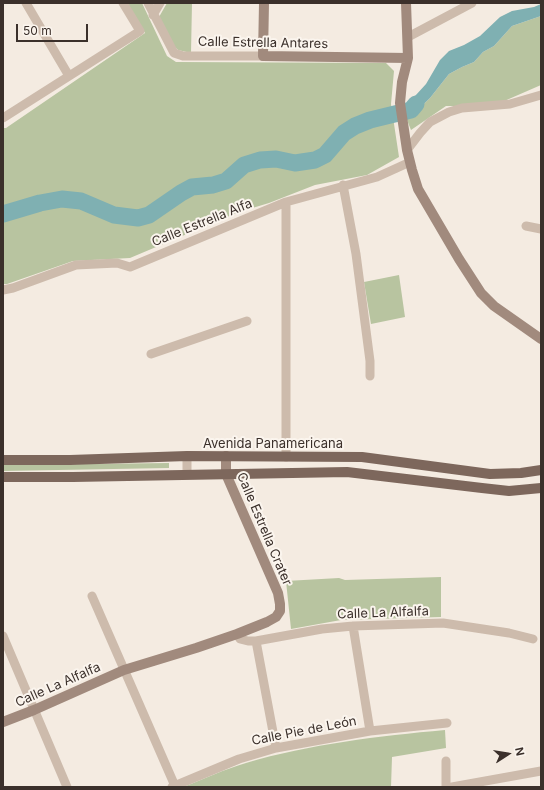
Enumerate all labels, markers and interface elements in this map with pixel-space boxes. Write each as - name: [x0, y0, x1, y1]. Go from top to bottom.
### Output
- scale bar: [18, 16, 90, 42]
- text: 50 m: [23, 23, 52, 38]
- street label: Calle Estrella Antares: [198, 34, 328, 52]
- street label: Calle Estrella Alfa: [150, 196, 254, 250]
- street label: Avenida Panamericana: [203, 436, 343, 452]
- street label: Calle Estrella Crater: [233, 470, 295, 588]
- street label: Calle La Alfalfa: [337, 604, 429, 622]
- street label: Calle La Alfalfa: [13, 659, 103, 711]
- street label: Calle Pie de León: [250, 713, 358, 749]
- north arrow: [488, 734, 528, 774]
- text: N: [512, 746, 527, 757]

